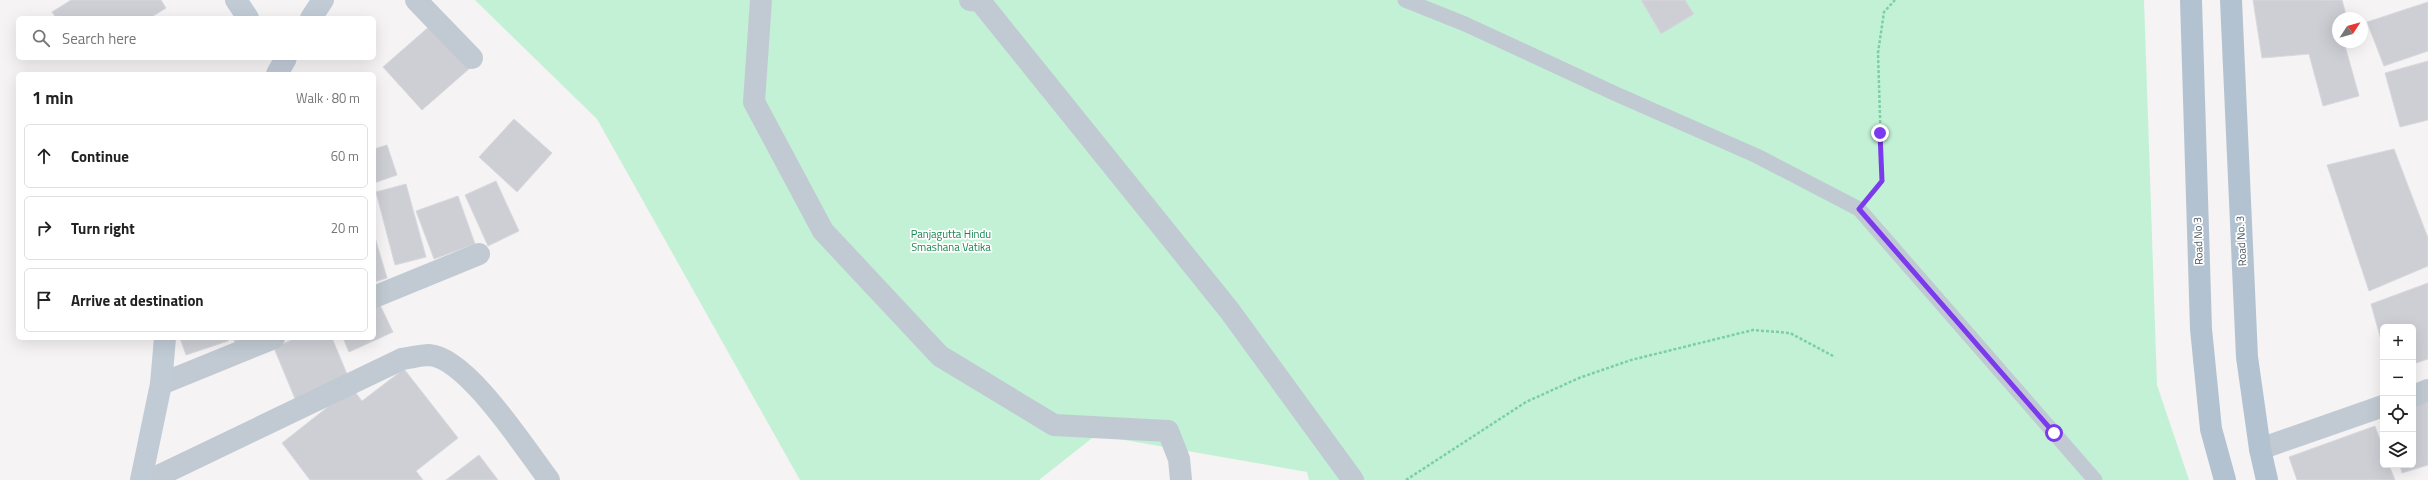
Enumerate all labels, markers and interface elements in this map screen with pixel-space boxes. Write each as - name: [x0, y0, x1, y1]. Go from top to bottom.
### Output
- north arrow: [2332, 12, 2368, 48]
- search box: [16, 16, 376, 60]
- icon: search: [30, 27, 52, 49]
- text: Search here: [62, 27, 136, 50]
- text: 1 min: [32, 85, 73, 111]
- text: Walk · 80 m: [296, 88, 360, 108]
- route end: [1871, 124, 1889, 142]
- icon: ahead: [33, 145, 55, 167]
- text: Continue: [71, 145, 129, 168]
- text: 60 m: [331, 146, 359, 166]
- street label: Road No. 3: [2232, 215, 2250, 267]
- icon: right: [33, 217, 55, 239]
- text: Turn right: [71, 217, 135, 240]
- street label: Road No 3: [2189, 217, 2207, 265]
- text: 20 m: [331, 218, 359, 238]
- park label: Panjagutta Hindu Smashana Vatika: [911, 226, 991, 255]
- icon: arrive: [33, 289, 55, 311]
- text: Arrive at destination: [71, 289, 204, 312]
- map controls: [2380, 324, 2416, 468]
- button: +: [2380, 324, 2416, 360]
- button: −: [2380, 360, 2416, 396]
- button: locate: [2380, 396, 2416, 432]
- route start: [2045, 424, 2063, 442]
- button: layers: [2380, 432, 2416, 468]

